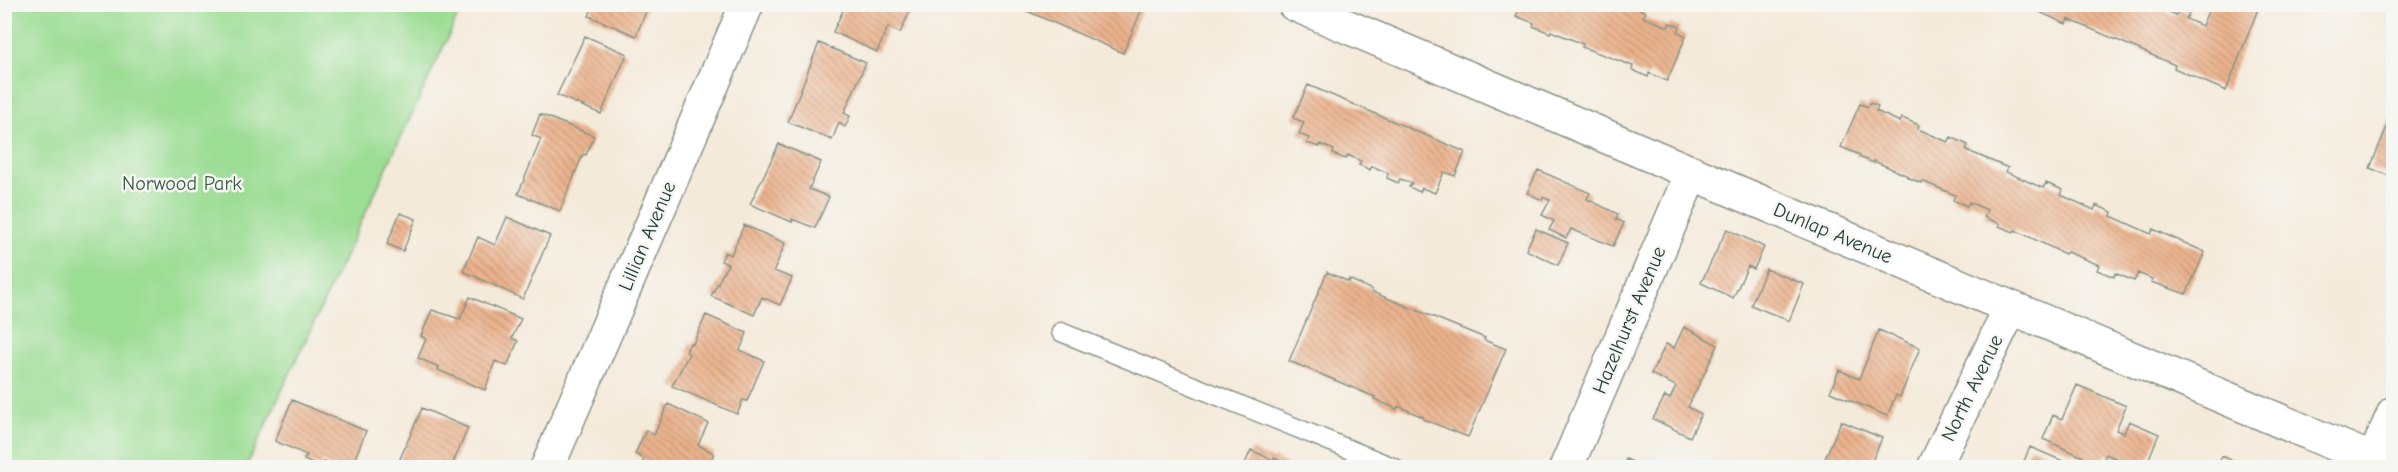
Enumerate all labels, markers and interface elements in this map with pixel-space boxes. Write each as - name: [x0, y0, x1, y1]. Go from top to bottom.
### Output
- park label: Norwood Park: [122, 172, 242, 195]
- street label: Lillian Avenue: [614, 178, 680, 294]
- street label: Dunlap Avenue: [1770, 198, 1896, 268]
- street label: Hazelhurst Avenue: [1588, 243, 1670, 397]
- street label: North Avenue: [1936, 331, 2008, 445]

